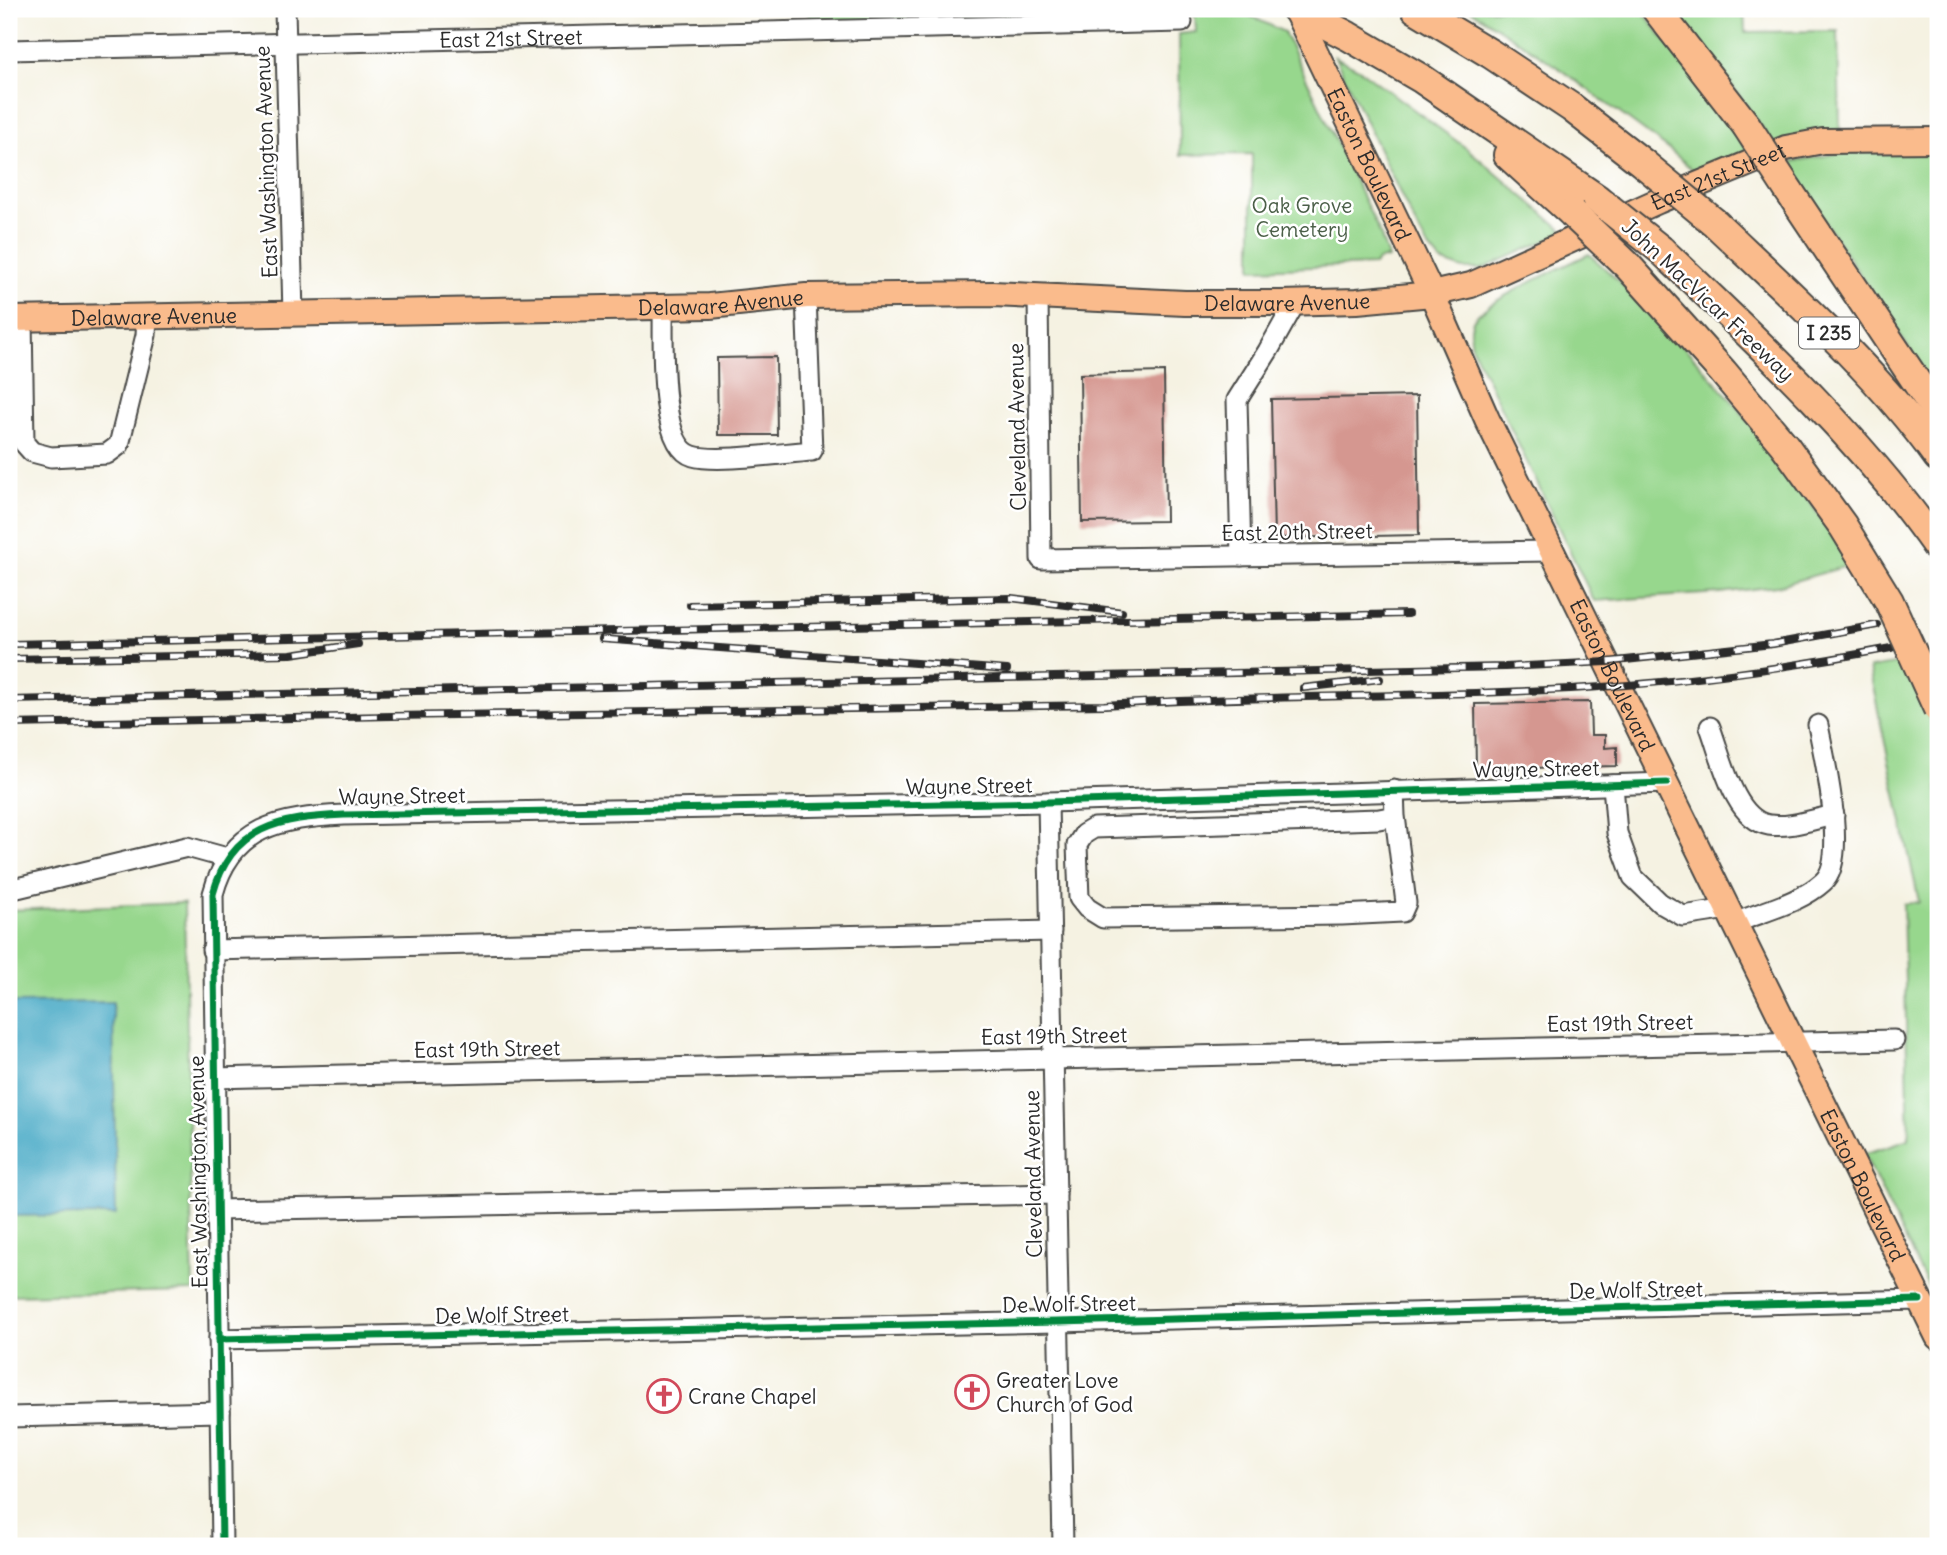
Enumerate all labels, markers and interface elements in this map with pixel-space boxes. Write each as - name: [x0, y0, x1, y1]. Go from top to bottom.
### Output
- street label: East 21st Street: [439, 23, 583, 53]
- street label: East Washington Avenue: [248, 45, 284, 279]
- street label: Easton Boulevard: [1321, 83, 1418, 245]
- street label: East 21st Street: [1646, 136, 1789, 216]
- park label: Oak Grove Cemetery: [1252, 192, 1352, 243]
- street label: John MacVicar Freeway: [1616, 213, 1800, 387]
- street label: Delaware Avenue: [638, 283, 805, 321]
- street label: Delaware Avenue: [1204, 286, 1371, 317]
- street label: Delaware Avenue: [71, 301, 237, 331]
- road number: I 235: [1799, 318, 1859, 348]
- street label: Cleveland Avenue: [1002, 343, 1032, 511]
- street label: East 20th Street: [1221, 517, 1373, 547]
- street label: Easton Boulevard: [1564, 594, 1662, 756]
- street label: Wayne Street: [1472, 754, 1600, 784]
- street label: Wayne Street: [905, 771, 1033, 801]
- street label: Wayne Street: [338, 781, 466, 811]
- street label: East 19th Street: [1547, 1008, 1693, 1038]
- street label: East 19th Street: [981, 1021, 1127, 1051]
- street label: East 19th Street: [414, 1034, 560, 1064]
- street label: East Washington Avenue: [182, 1055, 214, 1289]
- street label: Cleveland Avenue: [1018, 1090, 1048, 1258]
- street label: Easton Boulevard: [1814, 1104, 1912, 1265]
- street label: De Wolf Street: [1569, 1275, 1703, 1305]
- street label: De Wolf Street: [1002, 1289, 1136, 1319]
- street label: De Wolf Street: [435, 1300, 569, 1330]
- place label: Greater Love Church of God: [996, 1367, 1133, 1418]
- church icon: Greater Love Church of God: [953, 1373, 991, 1411]
- church icon: Crane Chapel: [645, 1377, 683, 1415]
- place label: Crane Chapel: [688, 1383, 816, 1410]

